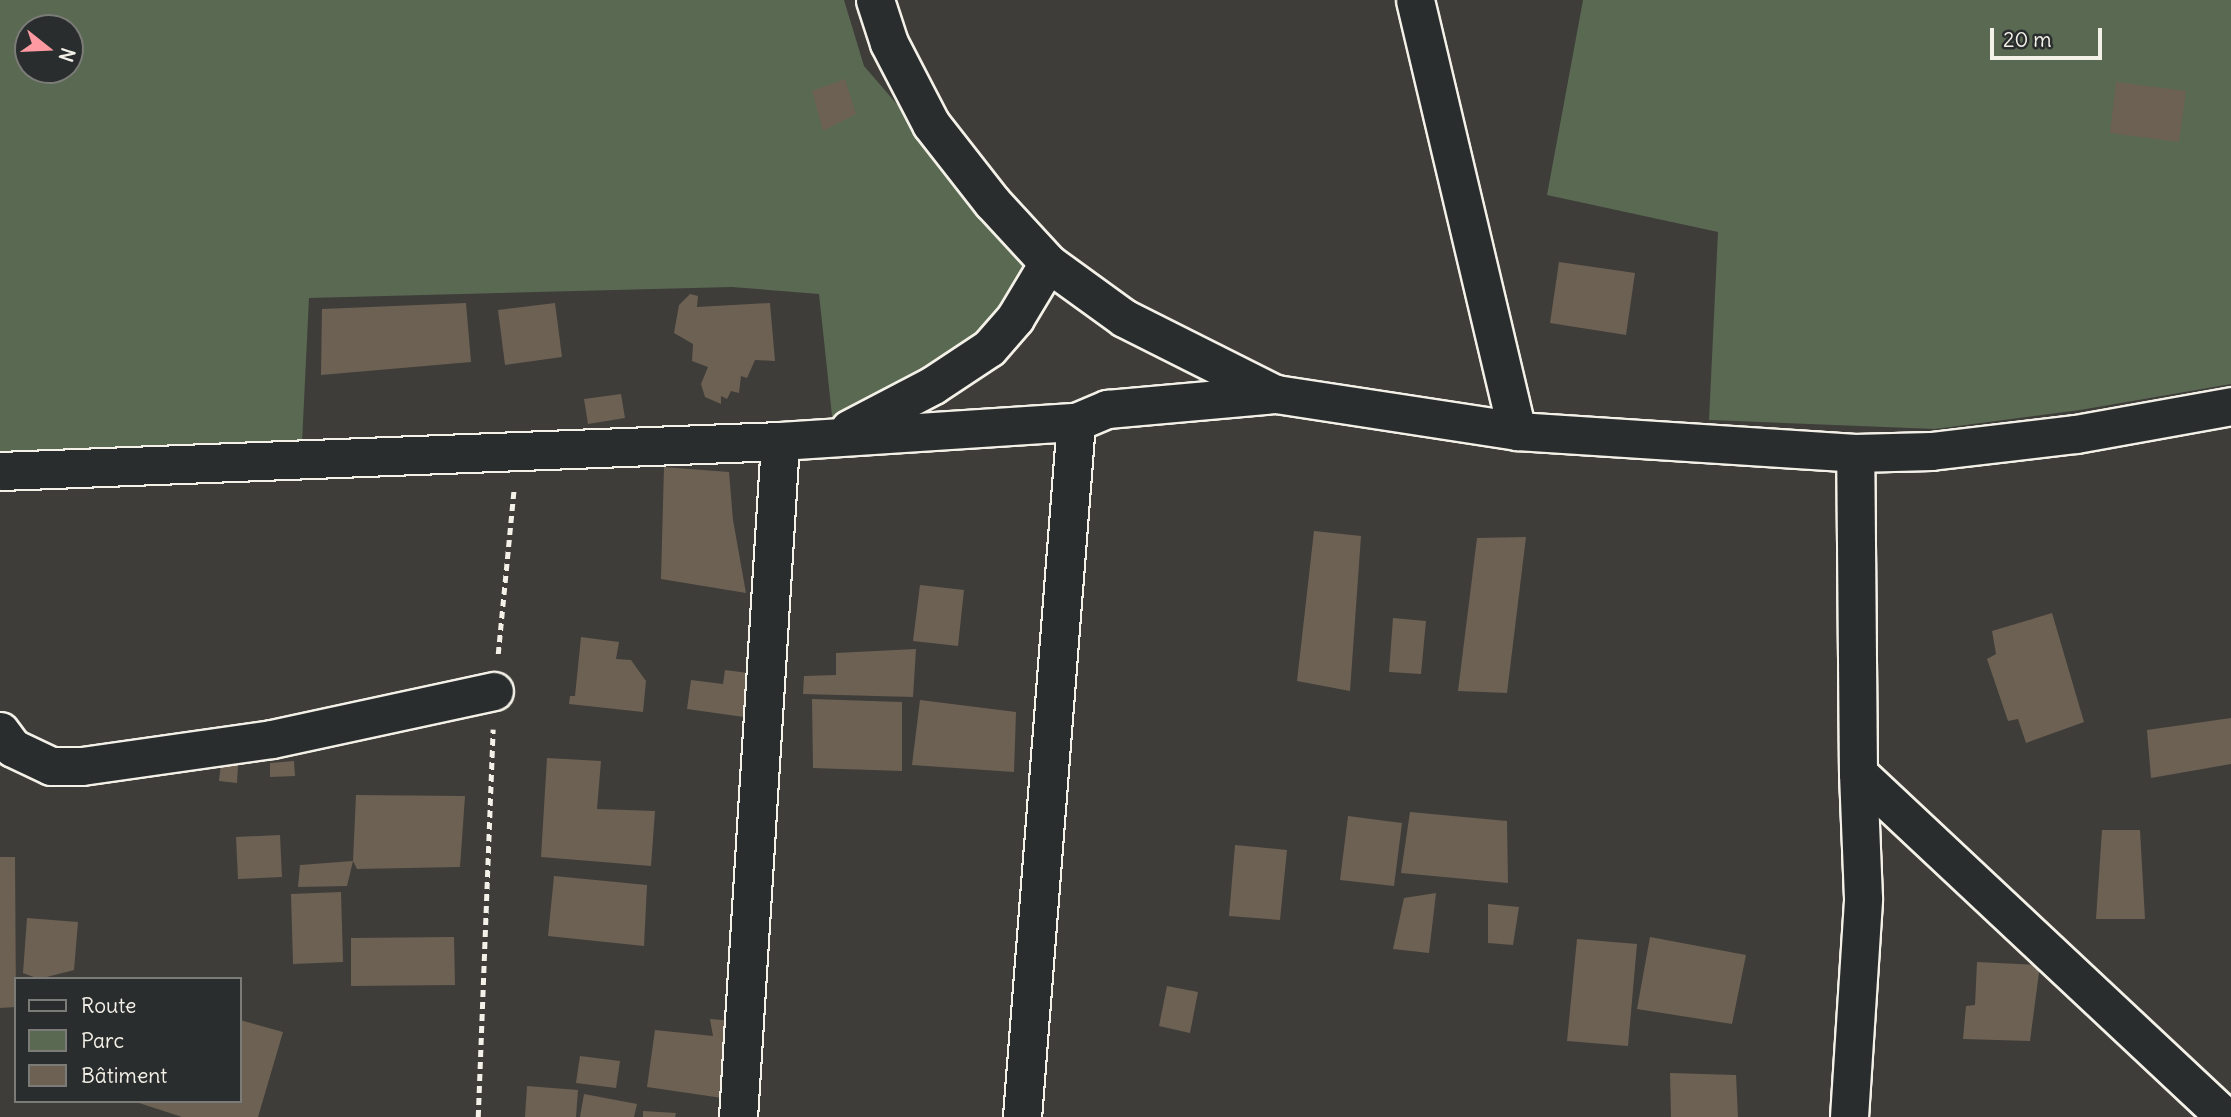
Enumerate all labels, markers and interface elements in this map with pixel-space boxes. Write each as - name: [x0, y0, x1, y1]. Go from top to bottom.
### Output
- north arrow: [14, 14, 84, 84]
- scale bar: [1993, 14, 2105, 58]
- text: 20 m: [2003, 26, 2052, 53]
- text: N: [54, 45, 81, 65]
- legend: [14, 977, 242, 1103]
- text: Route: [81, 992, 136, 1019]
- text: Parc: [81, 1027, 124, 1054]
- text: Bâtiment: [81, 1062, 167, 1089]

